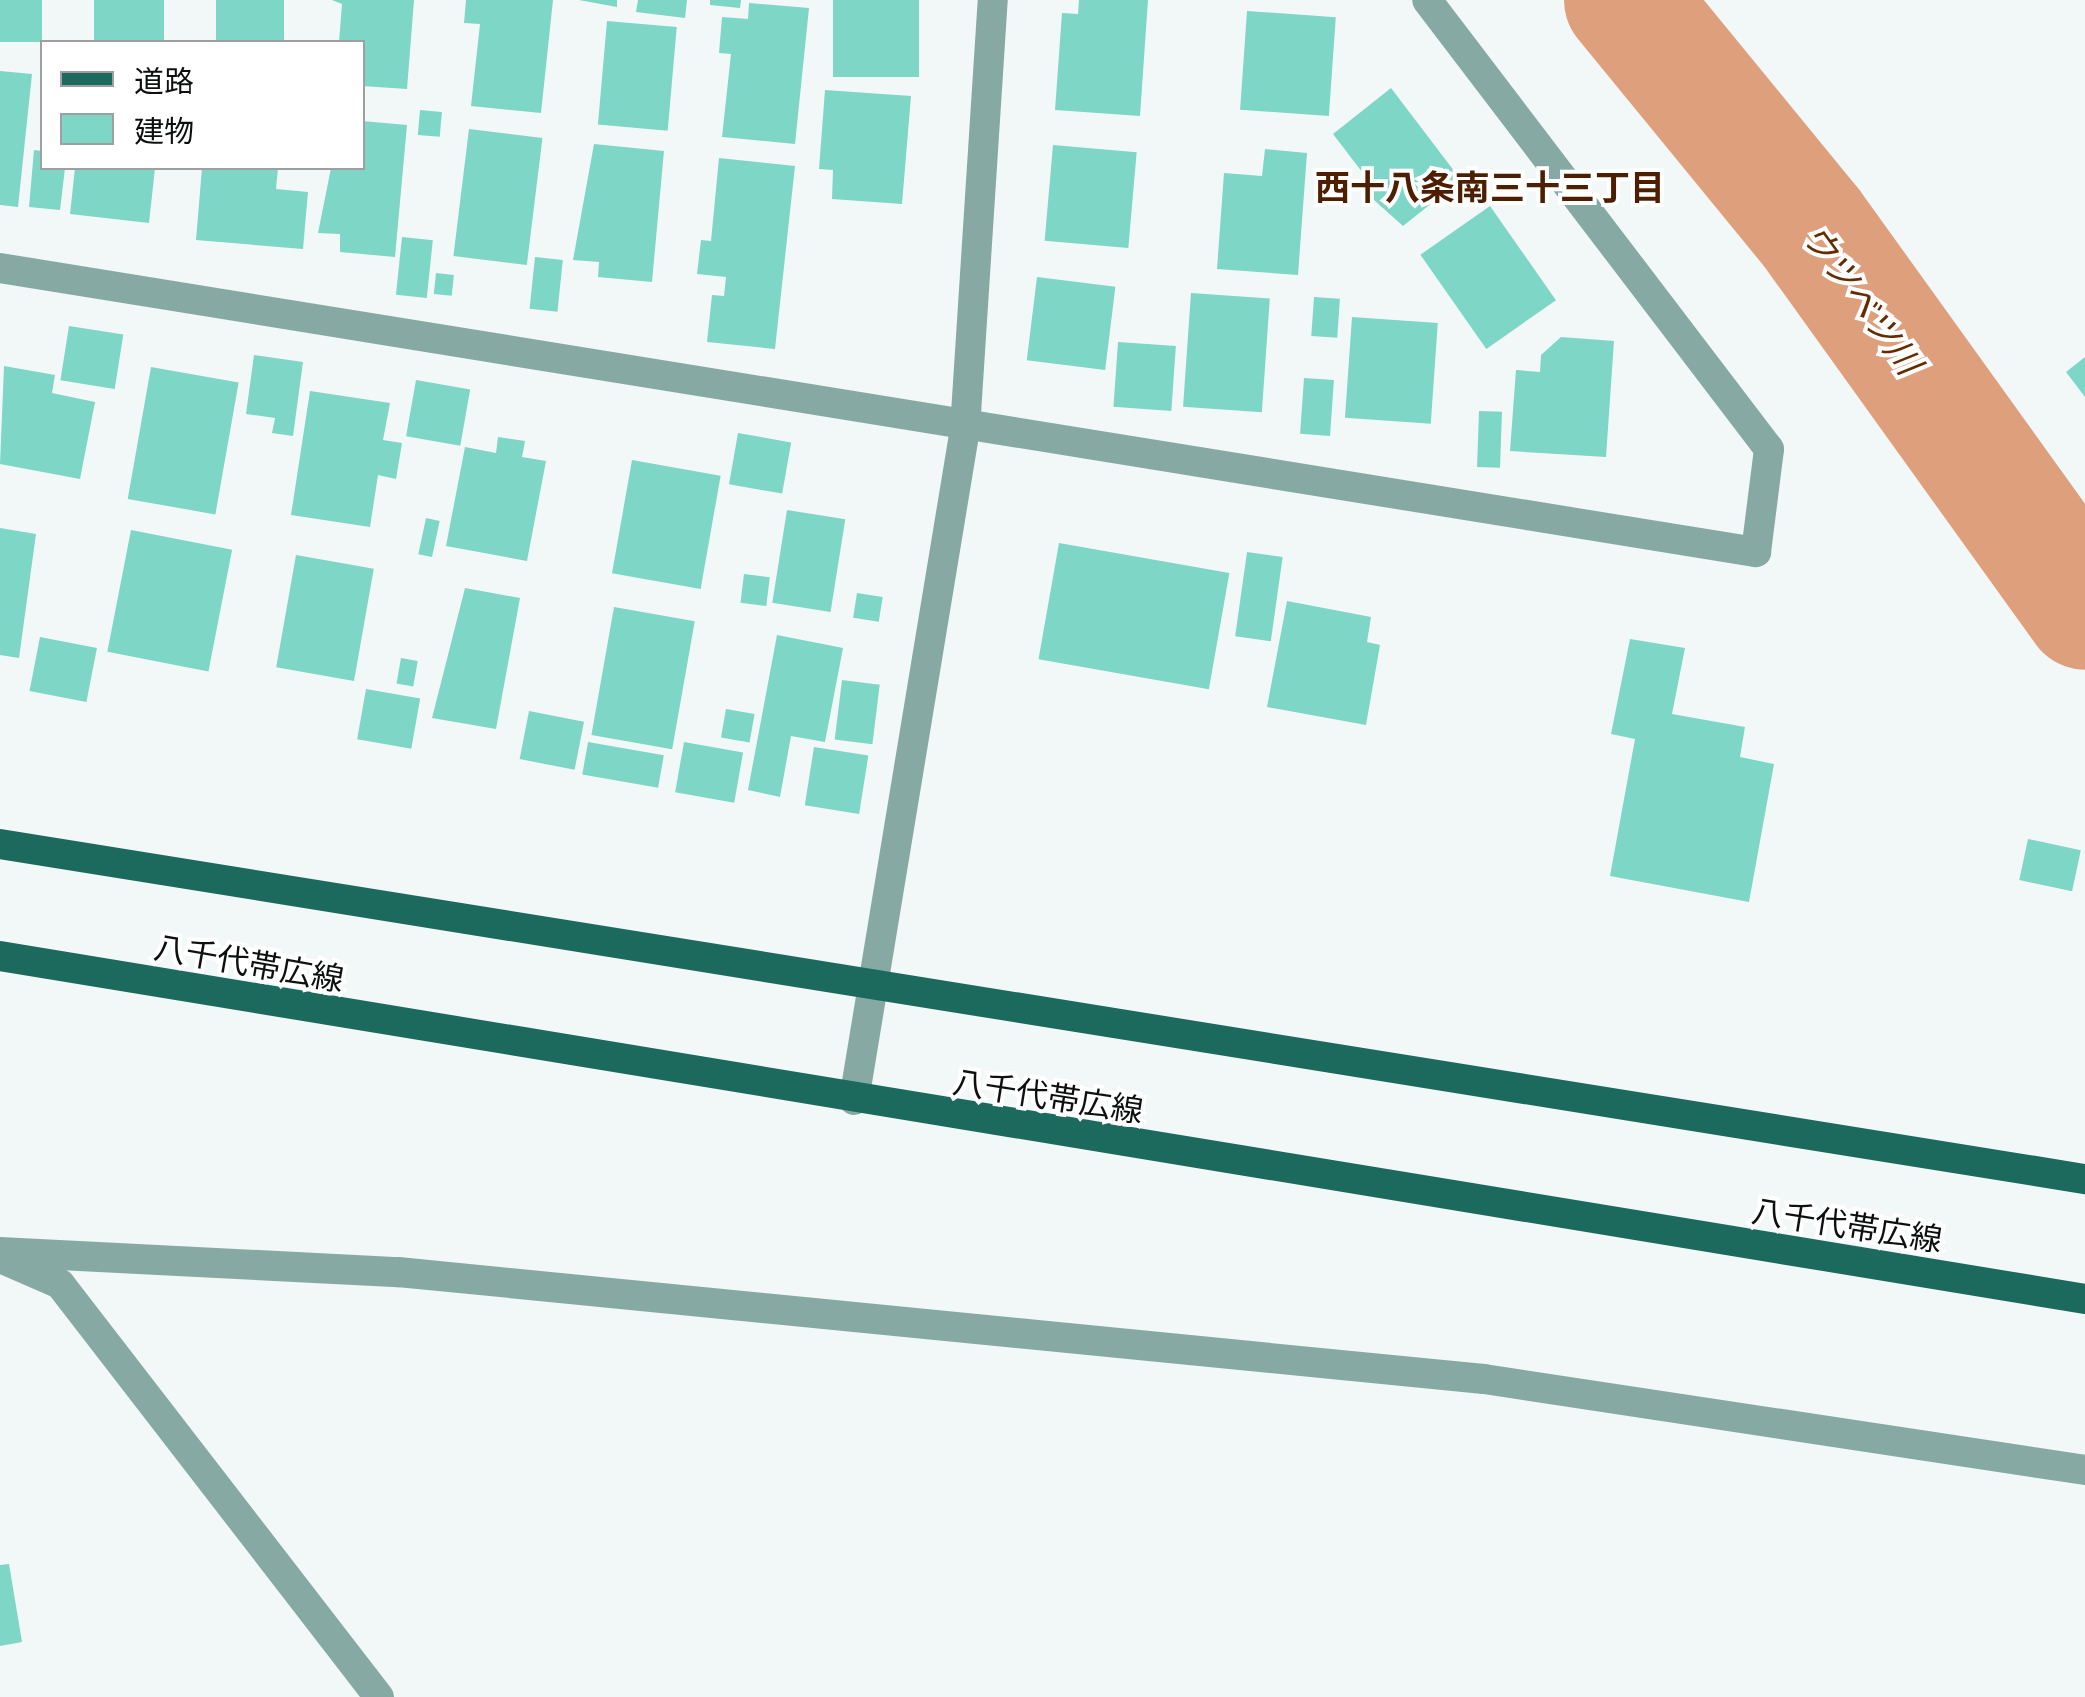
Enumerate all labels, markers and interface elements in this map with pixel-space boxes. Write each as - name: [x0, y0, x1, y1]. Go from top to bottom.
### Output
- legend: [40, 40, 365, 170]
- text: 道路: [134, 62, 194, 100]
- text: 建物: [134, 112, 194, 150]
- district label: 西十八条南三十三丁目: [1315, 166, 1665, 208]
- water label: ウツベツ川: [1794, 216, 1930, 382]
- street label: 八千代帯広線: [151, 927, 347, 999]
- street label: 八千代帯広線: [950, 1062, 1146, 1130]
- street label: 八千代帯広線: [1749, 1191, 1945, 1259]

